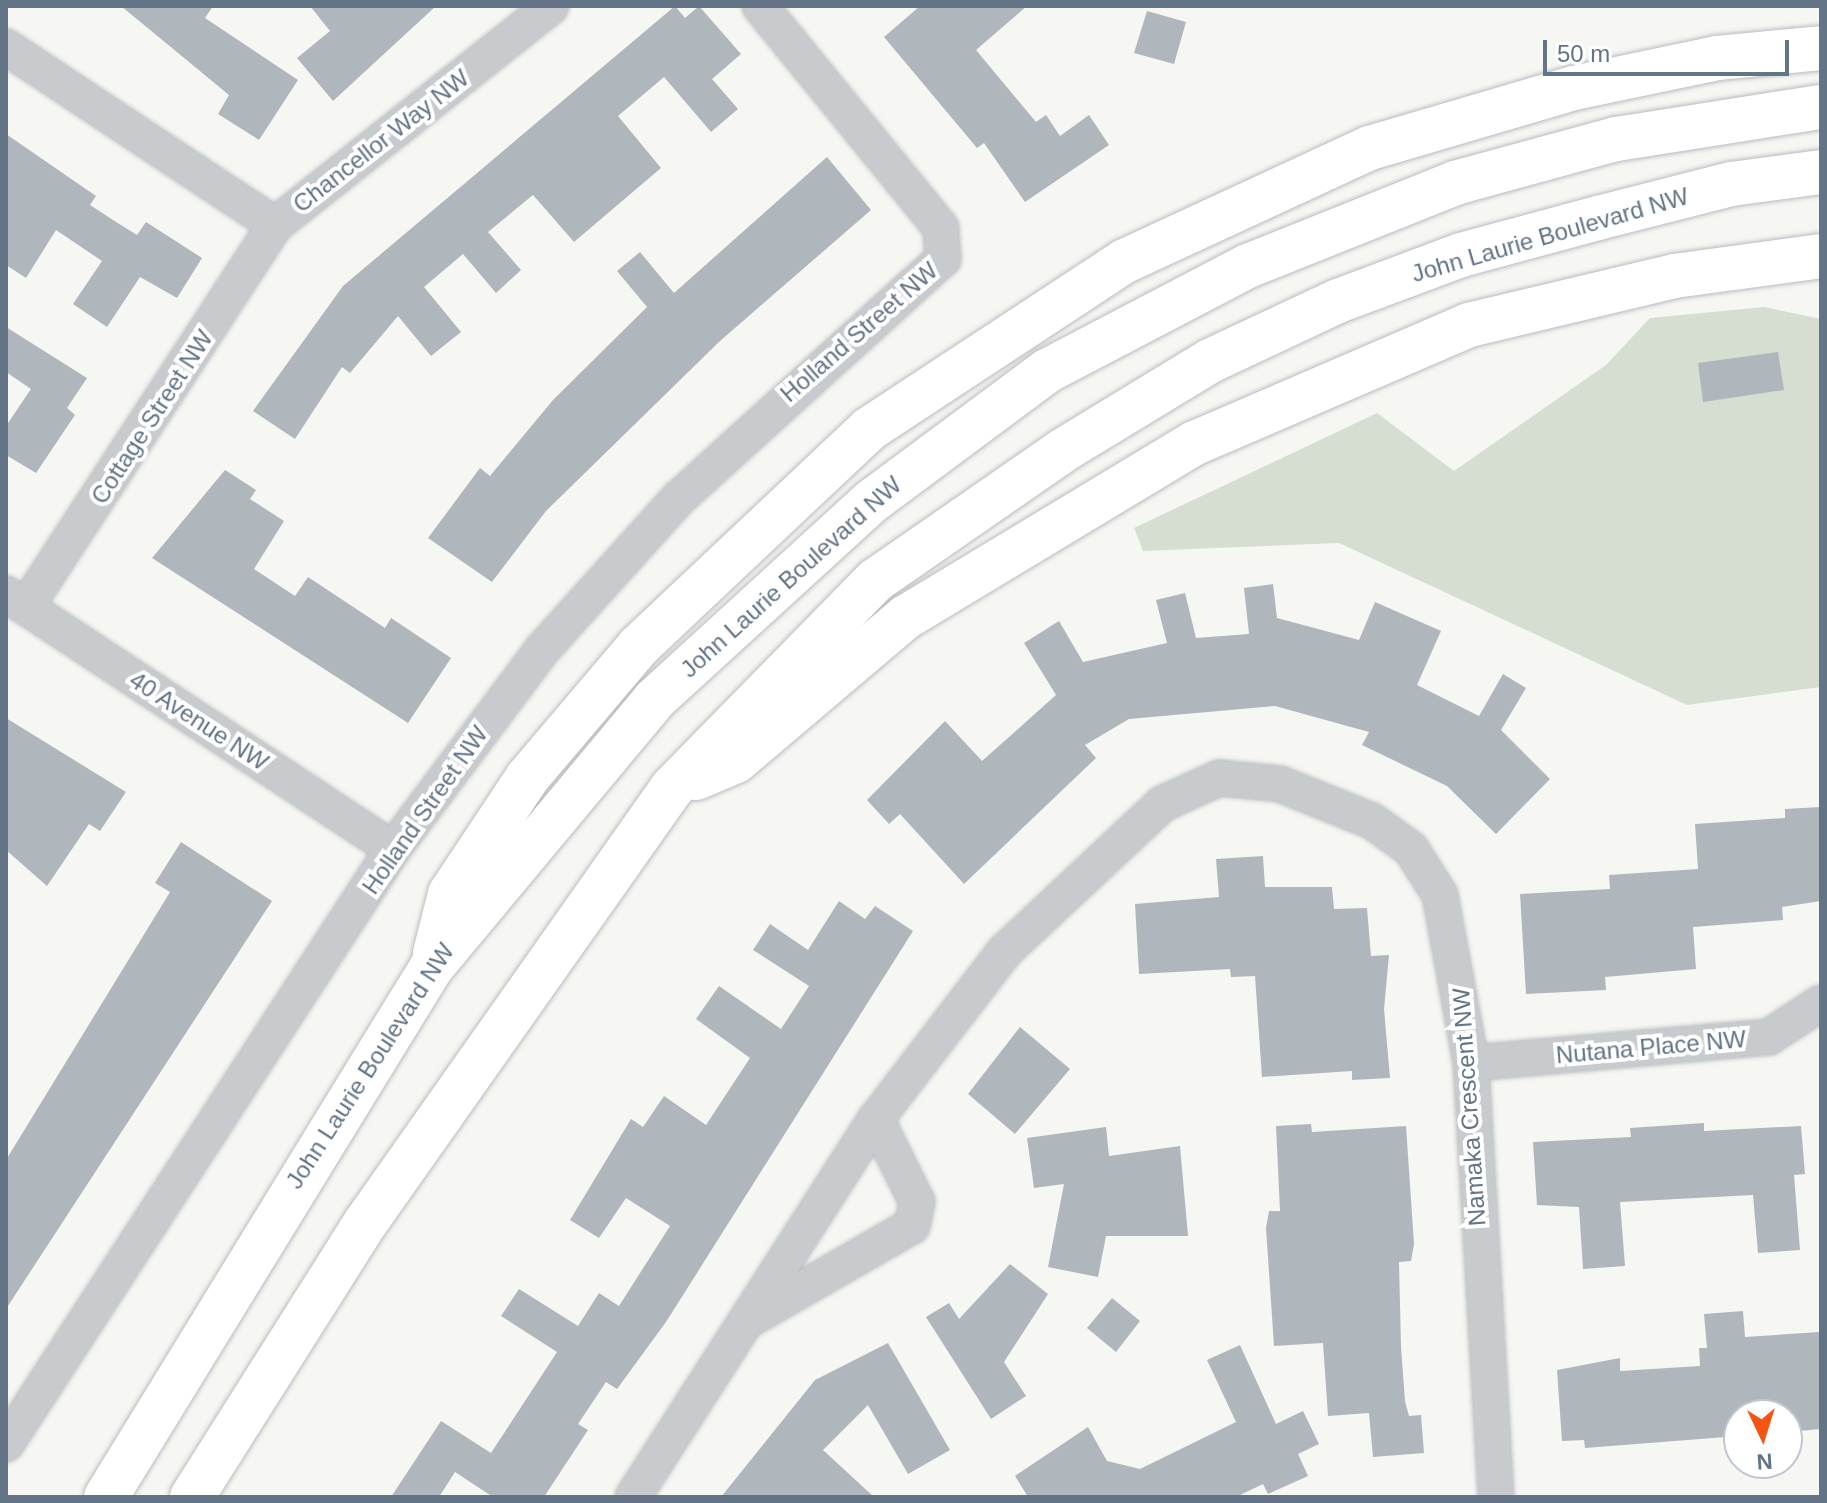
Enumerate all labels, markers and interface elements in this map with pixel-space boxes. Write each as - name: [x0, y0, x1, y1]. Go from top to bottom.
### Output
- scale bar: [1547, 24, 1793, 74]
- text: 50 m: [1557, 40, 1610, 67]
- street label: Chancellor Way NW: [287, 63, 475, 219]
- street label: John Laurie Boulevard NW: [1408, 182, 1692, 288]
- street label: Holland Street NW: [775, 256, 943, 408]
- street label: Cottage Street NW: [85, 325, 219, 509]
- street label: John Laurie Boulevard NW: [675, 470, 907, 684]
- street label: 40 Avenue NW: [124, 665, 274, 777]
- street label: Holland Street NW: [356, 720, 494, 900]
- street label: John Laurie Boulevard NW: [280, 938, 460, 1194]
- street label: Namaka Crescent NW: [1446, 987, 1492, 1227]
- street label: Nutana Place NW: [1555, 1024, 1747, 1070]
- north arrow: [1723, 1399, 1803, 1479]
- text: N: [1756, 1448, 1773, 1474]

